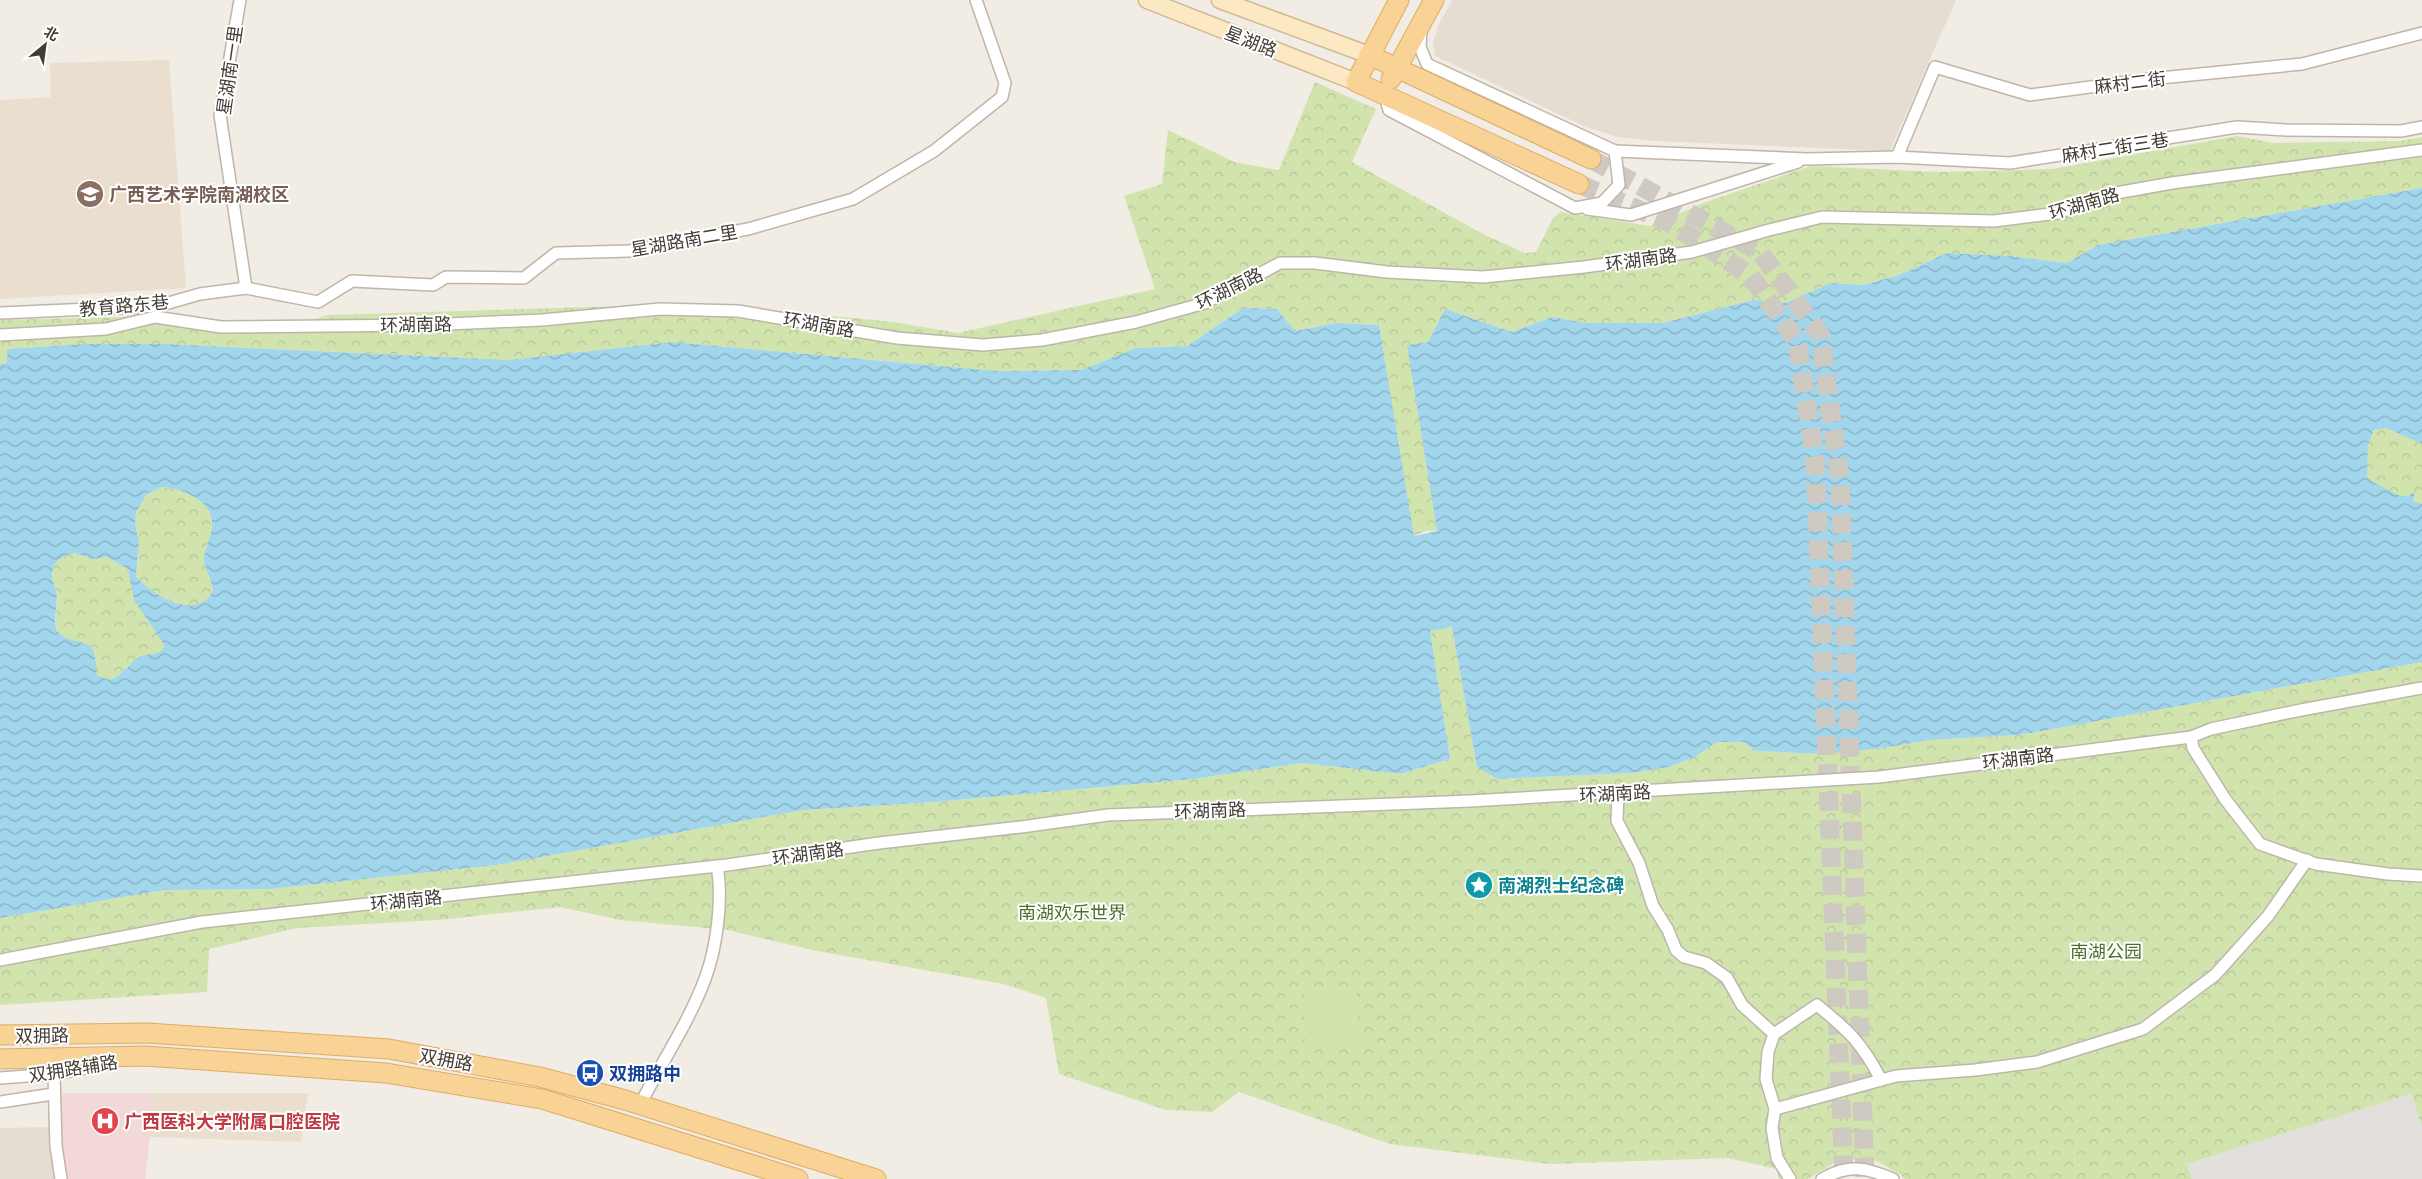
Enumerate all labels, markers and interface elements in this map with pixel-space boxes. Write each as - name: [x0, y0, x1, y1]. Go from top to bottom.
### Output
- north arrow: [20, 20, 70, 70]
- street label: 星湖路: [1222, 21, 1280, 61]
- text: 北: [41, 22, 62, 44]
- street label: 星湖南一里: [212, 24, 246, 116]
- street label: 麻村二街: [2093, 67, 2167, 97]
- street label: 麻村二街三巷: [2060, 128, 2170, 166]
- school or university icon: 广西艺术学院南湖校区: [75, 179, 105, 209]
- place label: 广西艺术学院南湖校区: [109, 183, 289, 205]
- street label: 环湖南路: [2046, 183, 2122, 223]
- street label: 星湖路南二里: [629, 220, 739, 260]
- street label: 环湖南路: [1604, 243, 1678, 275]
- street label: 环湖南路: [1192, 262, 1266, 314]
- street label: 教育路东巷: [78, 290, 170, 320]
- street label: 环湖南路: [782, 307, 856, 341]
- street label: 环湖南路: [380, 312, 452, 336]
- street label: 环湖南路: [1981, 743, 2055, 773]
- street label: 环湖南路: [1578, 780, 1652, 806]
- street label: 环湖南路: [1174, 798, 1246, 822]
- street label: 环湖南路: [771, 837, 845, 869]
- place icon: 南湖烈士纪念碑: [1464, 870, 1494, 900]
- place label: 南湖烈士纪念碑: [1498, 874, 1624, 896]
- street label: 环湖南路: [369, 885, 443, 915]
- park label: 南湖欢乐世界: [1018, 901, 1126, 923]
- park label: 南湖公园: [2070, 940, 2142, 962]
- street label: 双拥路: [15, 1024, 69, 1046]
- street label: 双拥路: [418, 1043, 474, 1075]
- street label: 双拥路辅路: [27, 1050, 119, 1086]
- bus stop icon: 双拥路中: [575, 1058, 605, 1088]
- place label: 双拥路中: [609, 1062, 681, 1084]
- hospital icon: 广西医科大学附属口腔医院: [90, 1106, 120, 1136]
- place label: 广西医科大学附属口腔医院: [124, 1110, 340, 1132]

